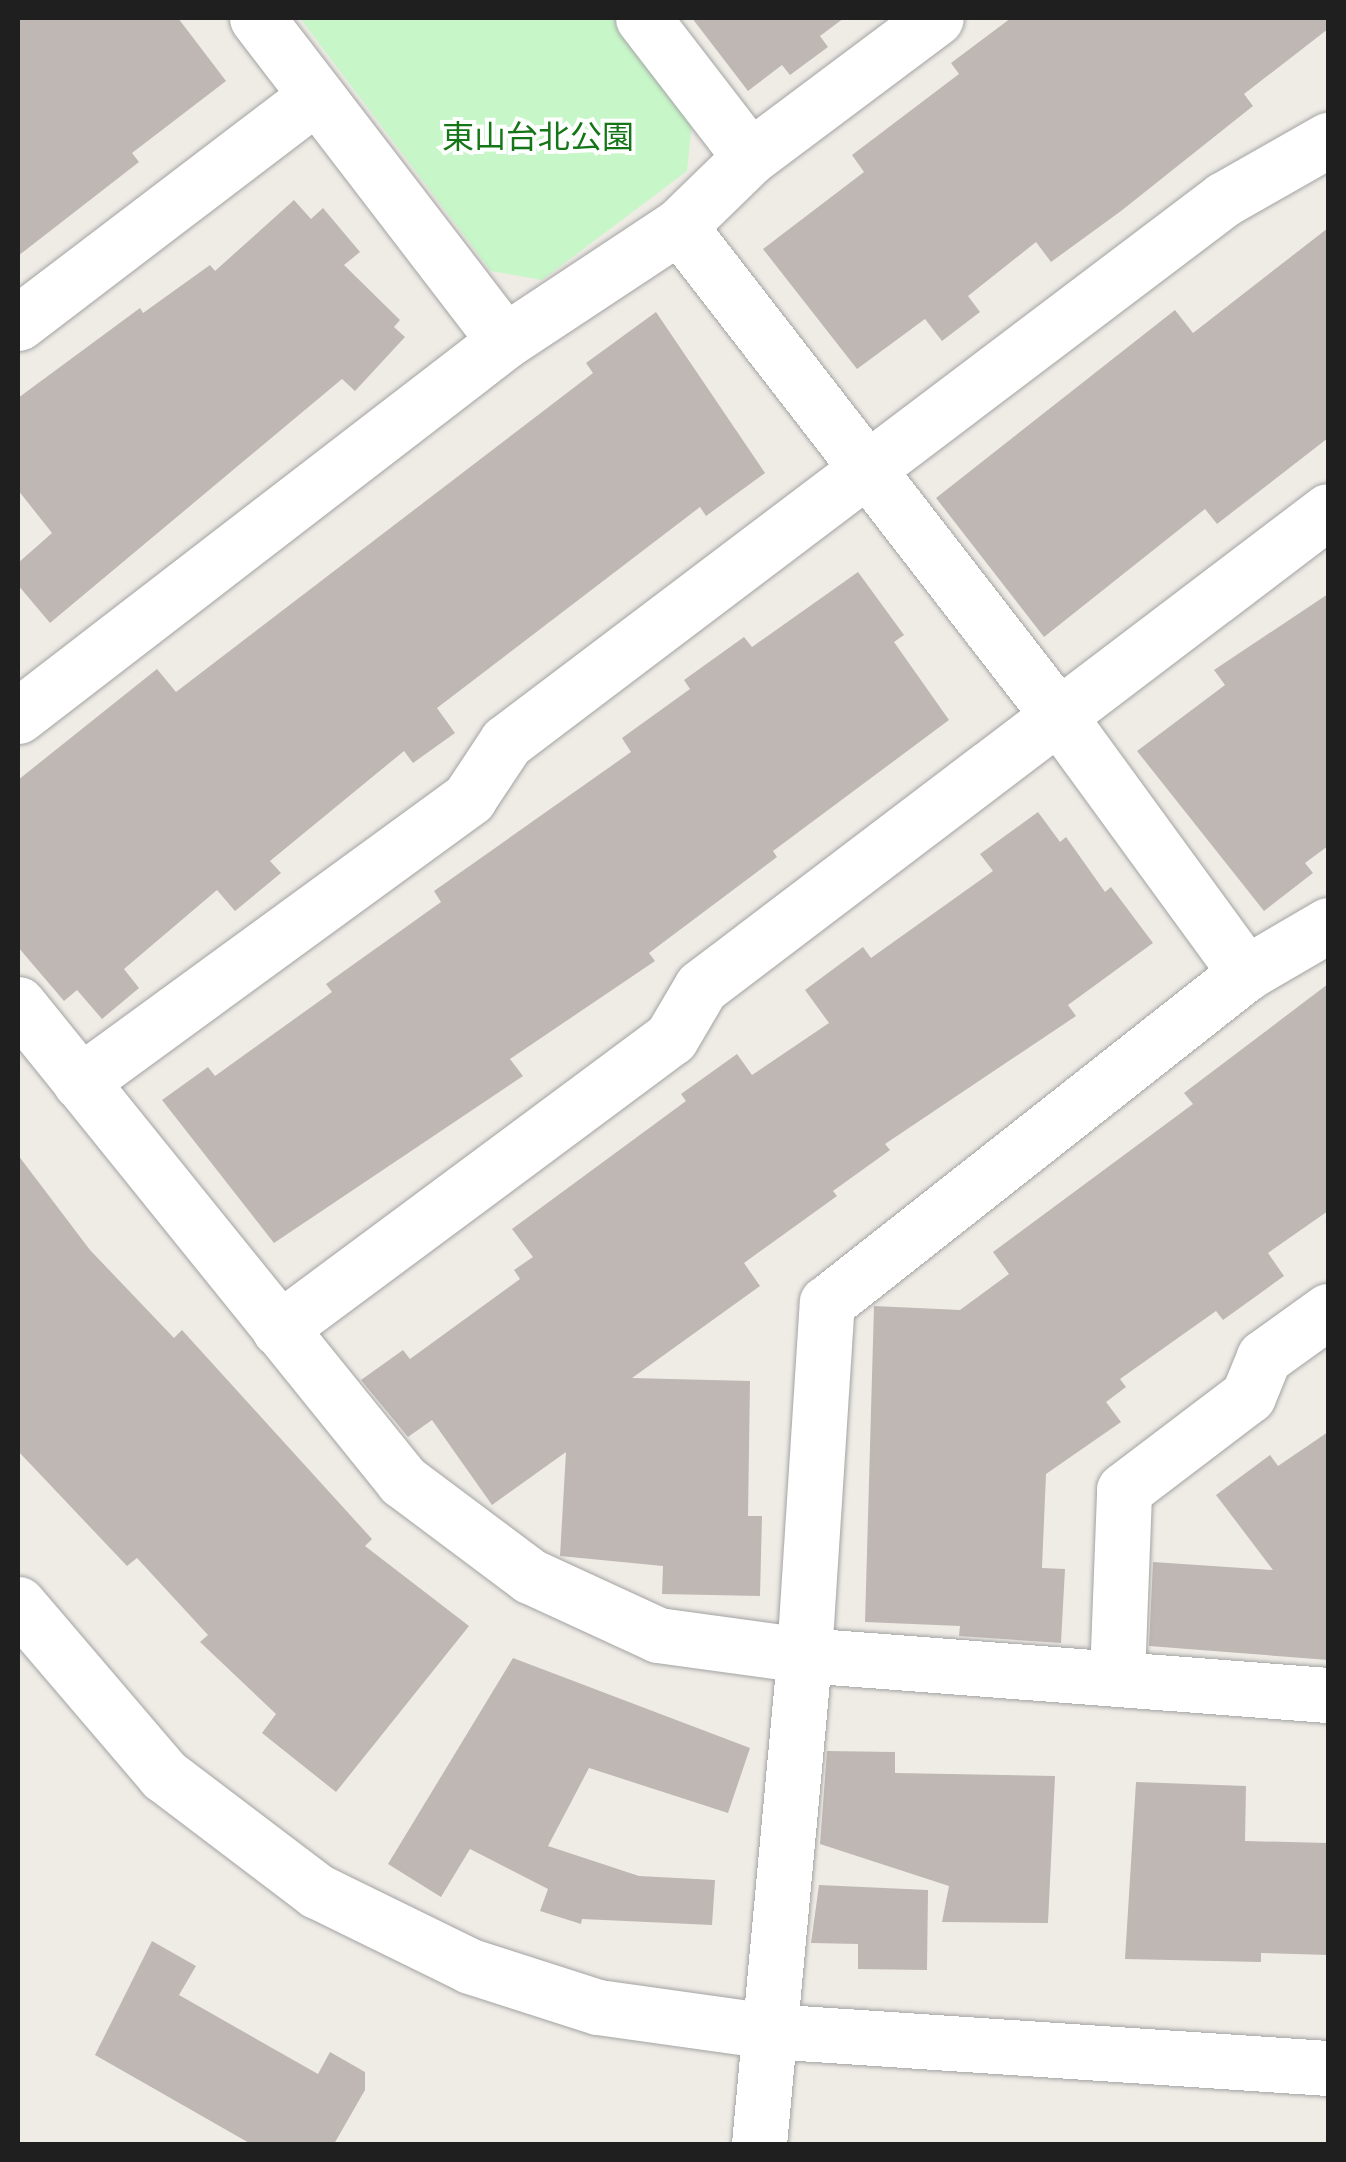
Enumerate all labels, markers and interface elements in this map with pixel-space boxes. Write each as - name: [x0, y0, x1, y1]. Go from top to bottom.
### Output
- park label: 東山台北公園: [442, 116, 634, 154]

